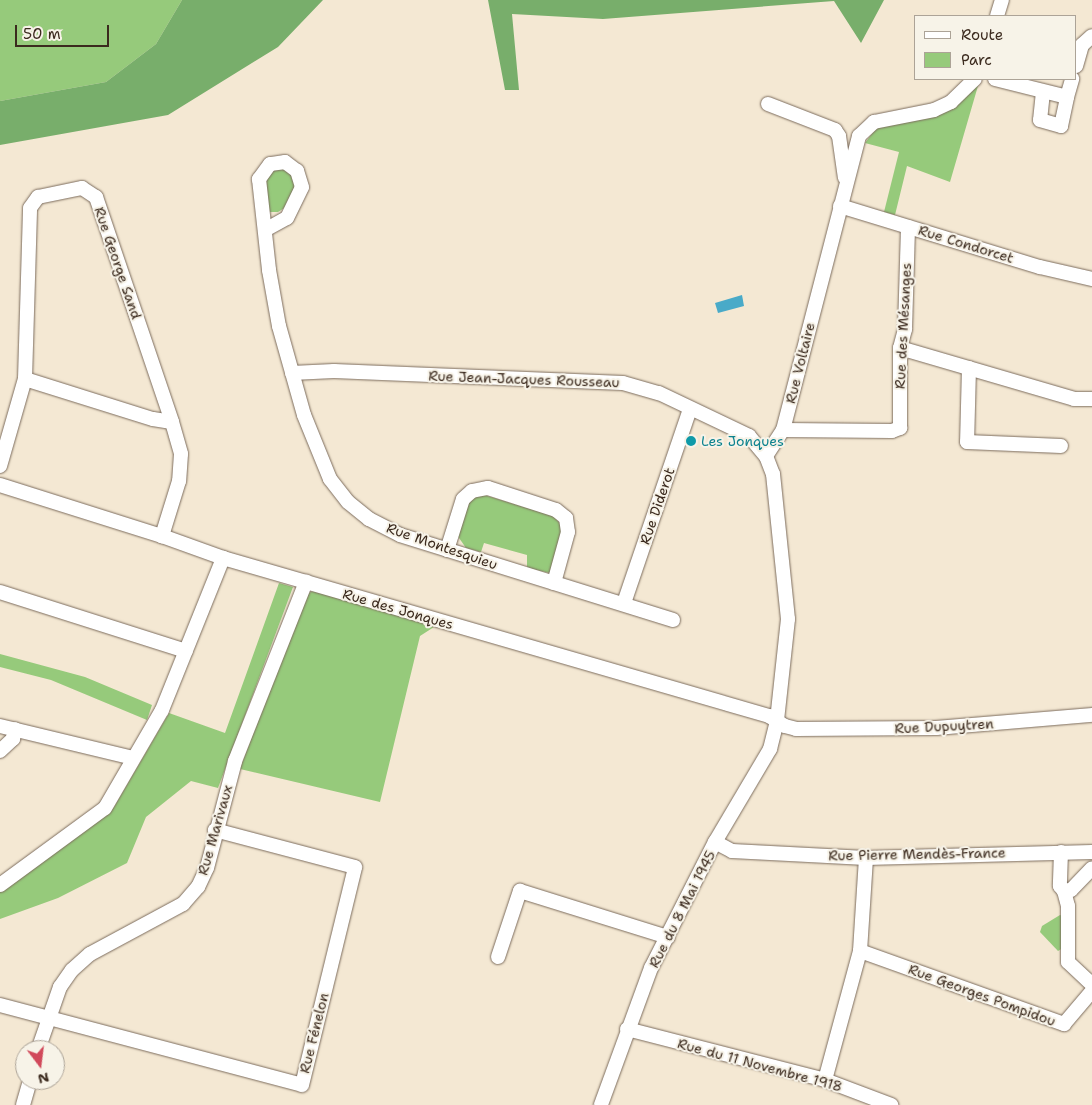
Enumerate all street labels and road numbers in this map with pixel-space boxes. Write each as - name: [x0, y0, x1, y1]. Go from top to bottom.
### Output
- street label: Rue George Sand: [91, 205, 145, 321]
- street label: Rue Condorcet: [916, 222, 1016, 266]
- street label: Rue des Mésanges: [891, 262, 915, 390]
- street label: Rue Voltaire: [782, 321, 818, 405]
- street label: Rue Jean-Jacques Rousseau: [428, 367, 620, 391]
- street label: Rue Diderot: [636, 465, 678, 547]
- street label: Rue Montesquieu: [384, 519, 500, 573]
- street label: Rue des Jonques: [341, 585, 455, 633]
- street label: Rue Dupuytren: [894, 715, 994, 737]
- street label: Rue Marivaux: [194, 783, 236, 877]
- street label: Rue Pierre Mendès-France: [828, 844, 1006, 864]
- street label: Rue du 8 Mai 1945: [645, 848, 719, 970]
- street label: Rue Georges Pompidou: [906, 961, 1058, 1029]
- street label: Rue Fénelon: [296, 991, 332, 1075]
- street label: Rue du 11 Novembre 1918: [676, 1035, 844, 1095]

